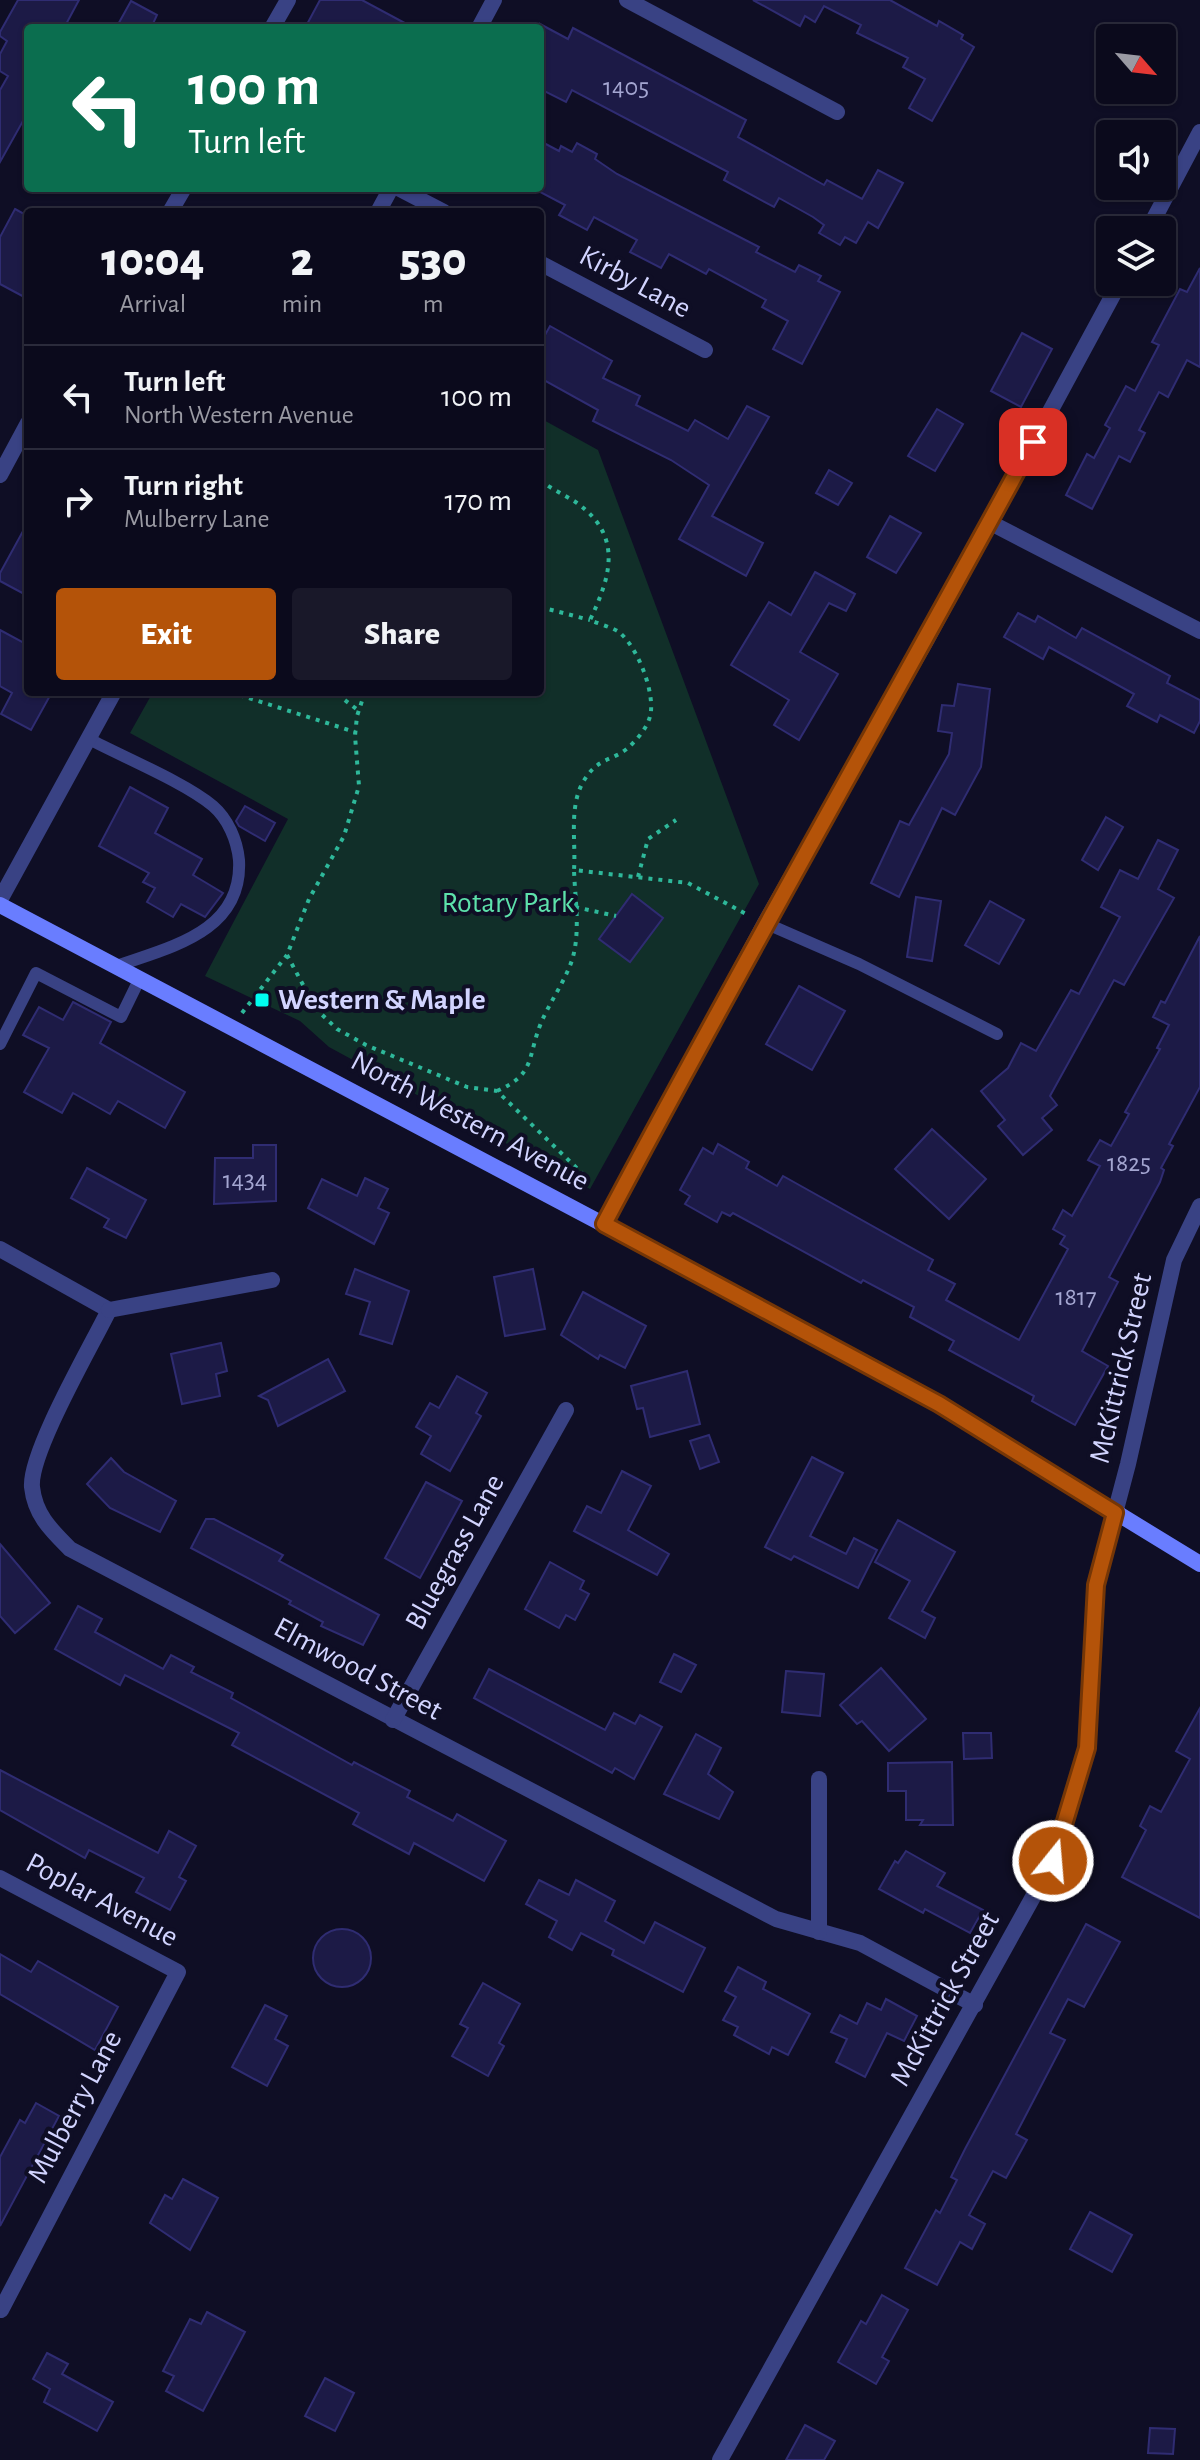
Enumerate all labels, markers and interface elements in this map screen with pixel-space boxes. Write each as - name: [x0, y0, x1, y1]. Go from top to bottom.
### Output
- north arrow: [1096, 24, 1176, 104]
- map controls: [1096, 24, 1176, 296]
- icon: left: [56, 56, 160, 160]
- text: 100 m: [188, 59, 320, 115]
- house number: 1405: [603, 74, 649, 100]
- button: sound: [1096, 120, 1176, 200]
- text: Turn left: [188, 124, 305, 160]
- button: layers: [1096, 216, 1176, 296]
- text: 10:04: [101, 237, 204, 285]
- text: 2: [290, 237, 313, 285]
- text: 530: [400, 237, 467, 285]
- street label: Kirby Lane: [574, 240, 696, 324]
- text: Arrival: [119, 291, 186, 317]
- text: min: [282, 291, 322, 317]
- text: m: [423, 291, 444, 317]
- text: Turn left: [124, 367, 225, 397]
- icon: left: [56, 375, 100, 419]
- text: 100 m: [441, 382, 512, 412]
- text: North Western Avenue: [124, 402, 354, 428]
- pin: [999, 408, 1067, 476]
- icon: arrive: [1011, 420, 1055, 464]
- text: Turn right: [124, 471, 243, 501]
- icon: right: [56, 479, 100, 523]
- text: 170 m: [444, 486, 512, 516]
- text: Mulberry Lane: [124, 506, 270, 532]
- button: Exit: [56, 588, 276, 680]
- button: Share: [292, 588, 512, 680]
- park label: Rotary Park: [441, 888, 575, 918]
- place label: Western & Maple: [278, 985, 486, 1015]
- marker: Western & Maple: [253, 991, 271, 1009]
- street label: North Western Avenue: [346, 1046, 594, 1196]
- house number: 1825: [1107, 1150, 1151, 1176]
- house number: 1434: [223, 1167, 267, 1193]
- street label: McKittrick Street: [1085, 1270, 1158, 1466]
- house number: 1817: [1055, 1284, 1097, 1310]
- street label: Bluegrass Lane: [400, 1469, 510, 1635]
- street label: Elmwood Street: [269, 1612, 447, 1726]
- position arrow: [1011, 1819, 1095, 1903]
- street label: Poplar Avenue: [21, 1847, 183, 1953]
- street label: McKittrick Street: [885, 1906, 1005, 2091]
- street label: Mulberry Lane: [22, 2026, 128, 2188]

